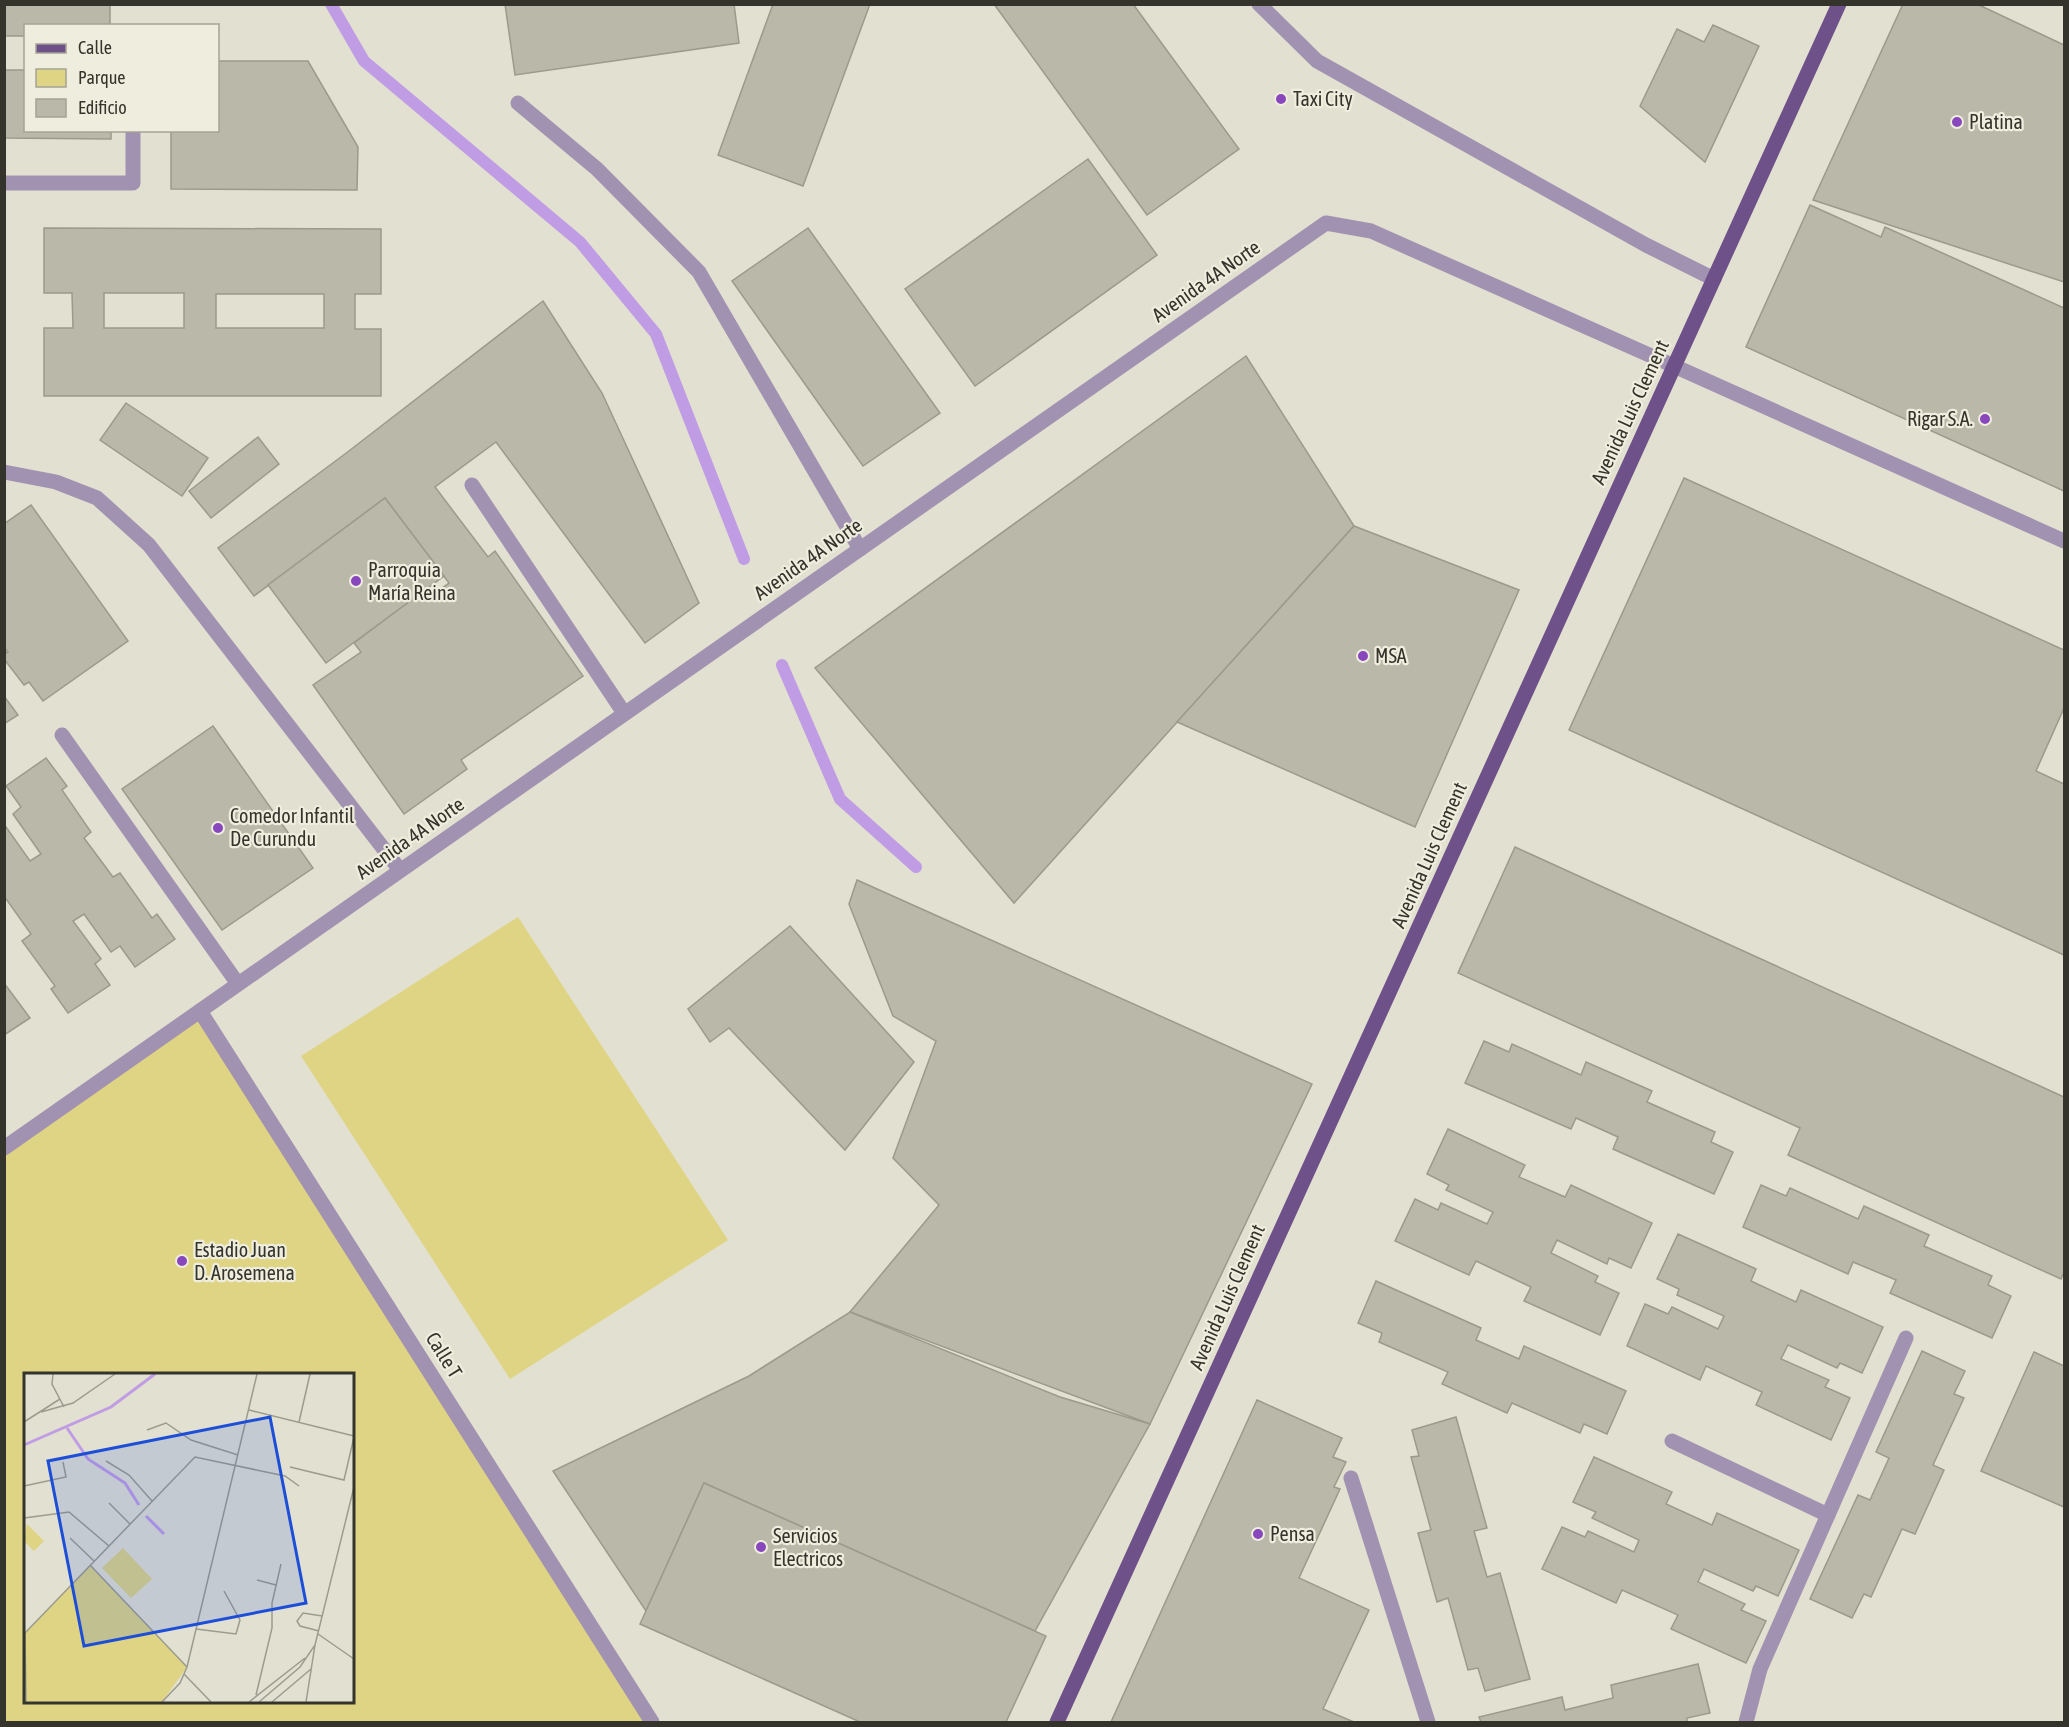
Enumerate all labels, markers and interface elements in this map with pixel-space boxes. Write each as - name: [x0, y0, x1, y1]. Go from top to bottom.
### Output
- legend: [24, 24, 219, 132]
- text: Calle: [78, 37, 112, 58]
- text: Parque: [78, 67, 126, 88]
- place label: Taxi City: [1293, 87, 1353, 110]
- marker: Taxi City: [1274, 92, 1288, 106]
- text: Edificio: [78, 97, 127, 118]
- place label: Platina: [1969, 110, 2023, 133]
- marker: Platina: [1950, 115, 1964, 129]
- street label: Avenida 4A Norte: [1147, 235, 1264, 326]
- street label: Avenida Luis Clement: [1586, 336, 1673, 488]
- place label: Rigar S.A.: [1907, 407, 1973, 430]
- marker: Rigar S.A.: [1978, 412, 1992, 426]
- street label: Avenida 4A Norte: [749, 513, 866, 604]
- place label: Parroquia María Reina: [368, 558, 456, 604]
- marker: Parroquia María Reina: [349, 574, 363, 588]
- place label: MSA: [1375, 644, 1407, 667]
- marker: MSA: [1356, 649, 1370, 663]
- street label: Avenida Luis Clement: [1386, 778, 1471, 931]
- street label: Avenida 4A Norte: [351, 792, 468, 883]
- place label: Comedor Infantil De Curundu: [230, 804, 355, 850]
- marker: Comedor Infantil De Curundu: [211, 821, 225, 835]
- street label: Avenida Luis Clement: [1184, 1220, 1269, 1373]
- place label: Estadio Juan D. Arosemena: [194, 1238, 295, 1284]
- marker: Estadio Juan D. Arosemena: [175, 1254, 189, 1268]
- street label: Calle T: [422, 1328, 467, 1382]
- inset map: [24, 1373, 354, 1703]
- place label: Pensa: [1270, 1522, 1315, 1545]
- place label: Servicios Electricos: [773, 1524, 843, 1570]
- marker: Pensa: [1251, 1527, 1265, 1541]
- marker: Servicios Electricos: [754, 1540, 768, 1554]

